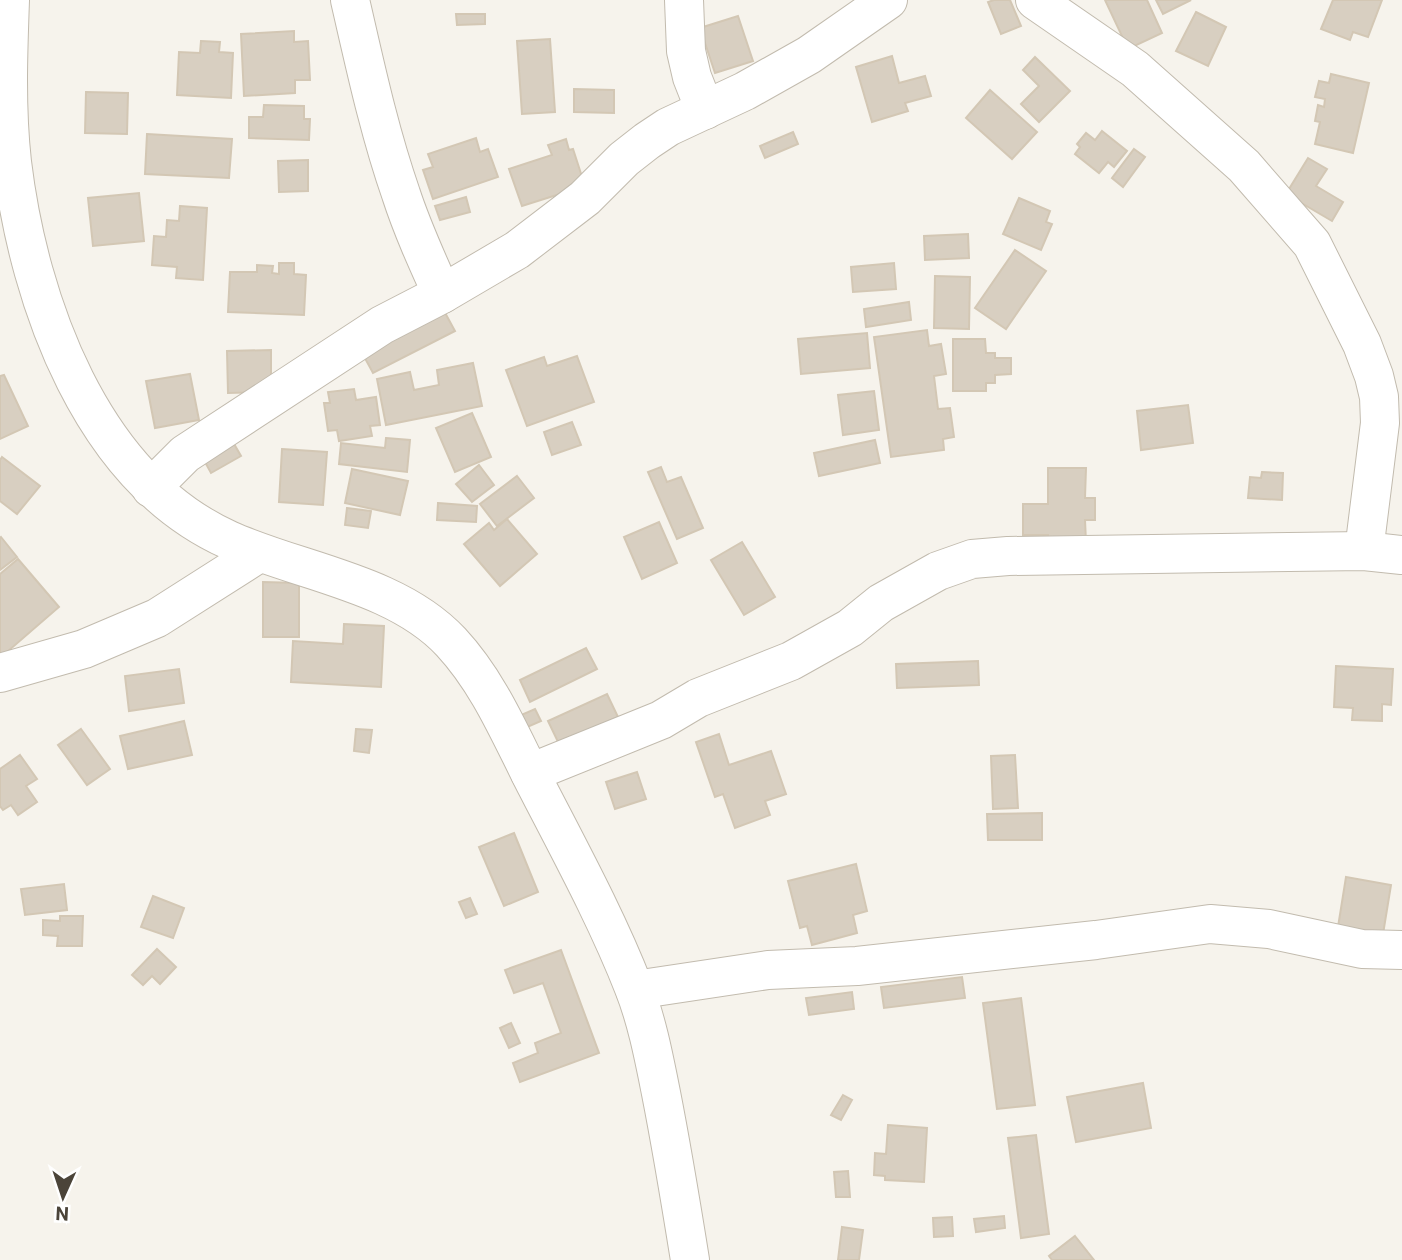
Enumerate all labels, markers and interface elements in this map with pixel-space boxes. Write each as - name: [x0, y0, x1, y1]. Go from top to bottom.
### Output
- north arrow: [28, 1162, 98, 1232]
- text: N: [55, 1202, 69, 1225]

